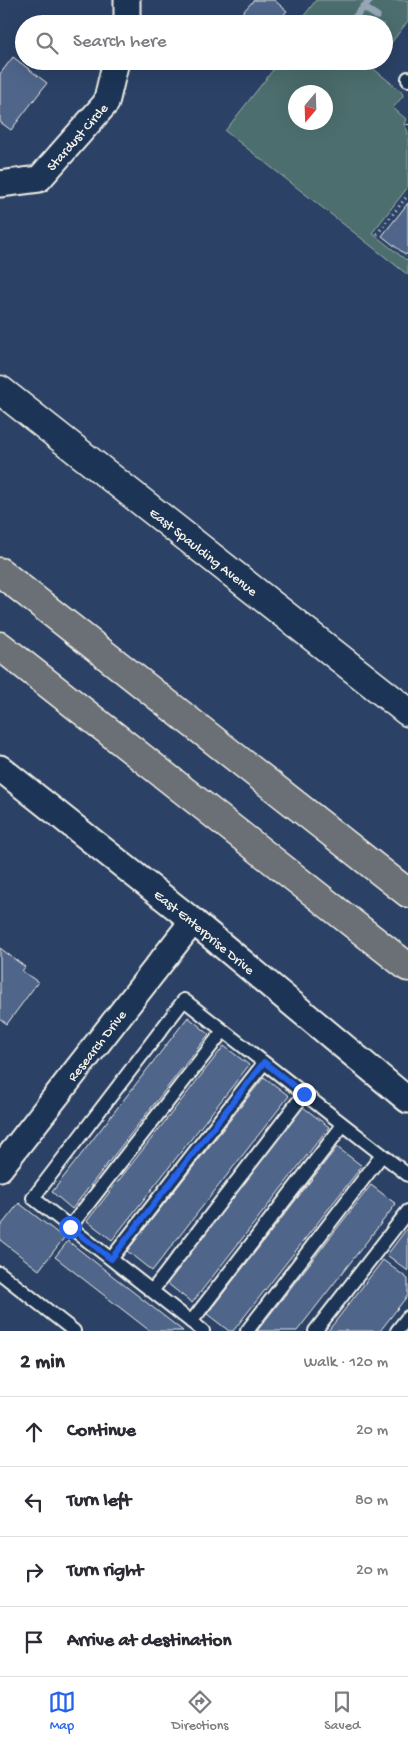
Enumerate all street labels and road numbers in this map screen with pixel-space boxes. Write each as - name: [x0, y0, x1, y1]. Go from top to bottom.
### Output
- street label: Stardust Circle: [44, 100, 113, 176]
- street label: East Spaulding Avenue: [145, 505, 261, 601]
- street label: East Enterprise Drive: [149, 887, 258, 980]
- street label: Research Drive: [65, 1007, 132, 1086]

